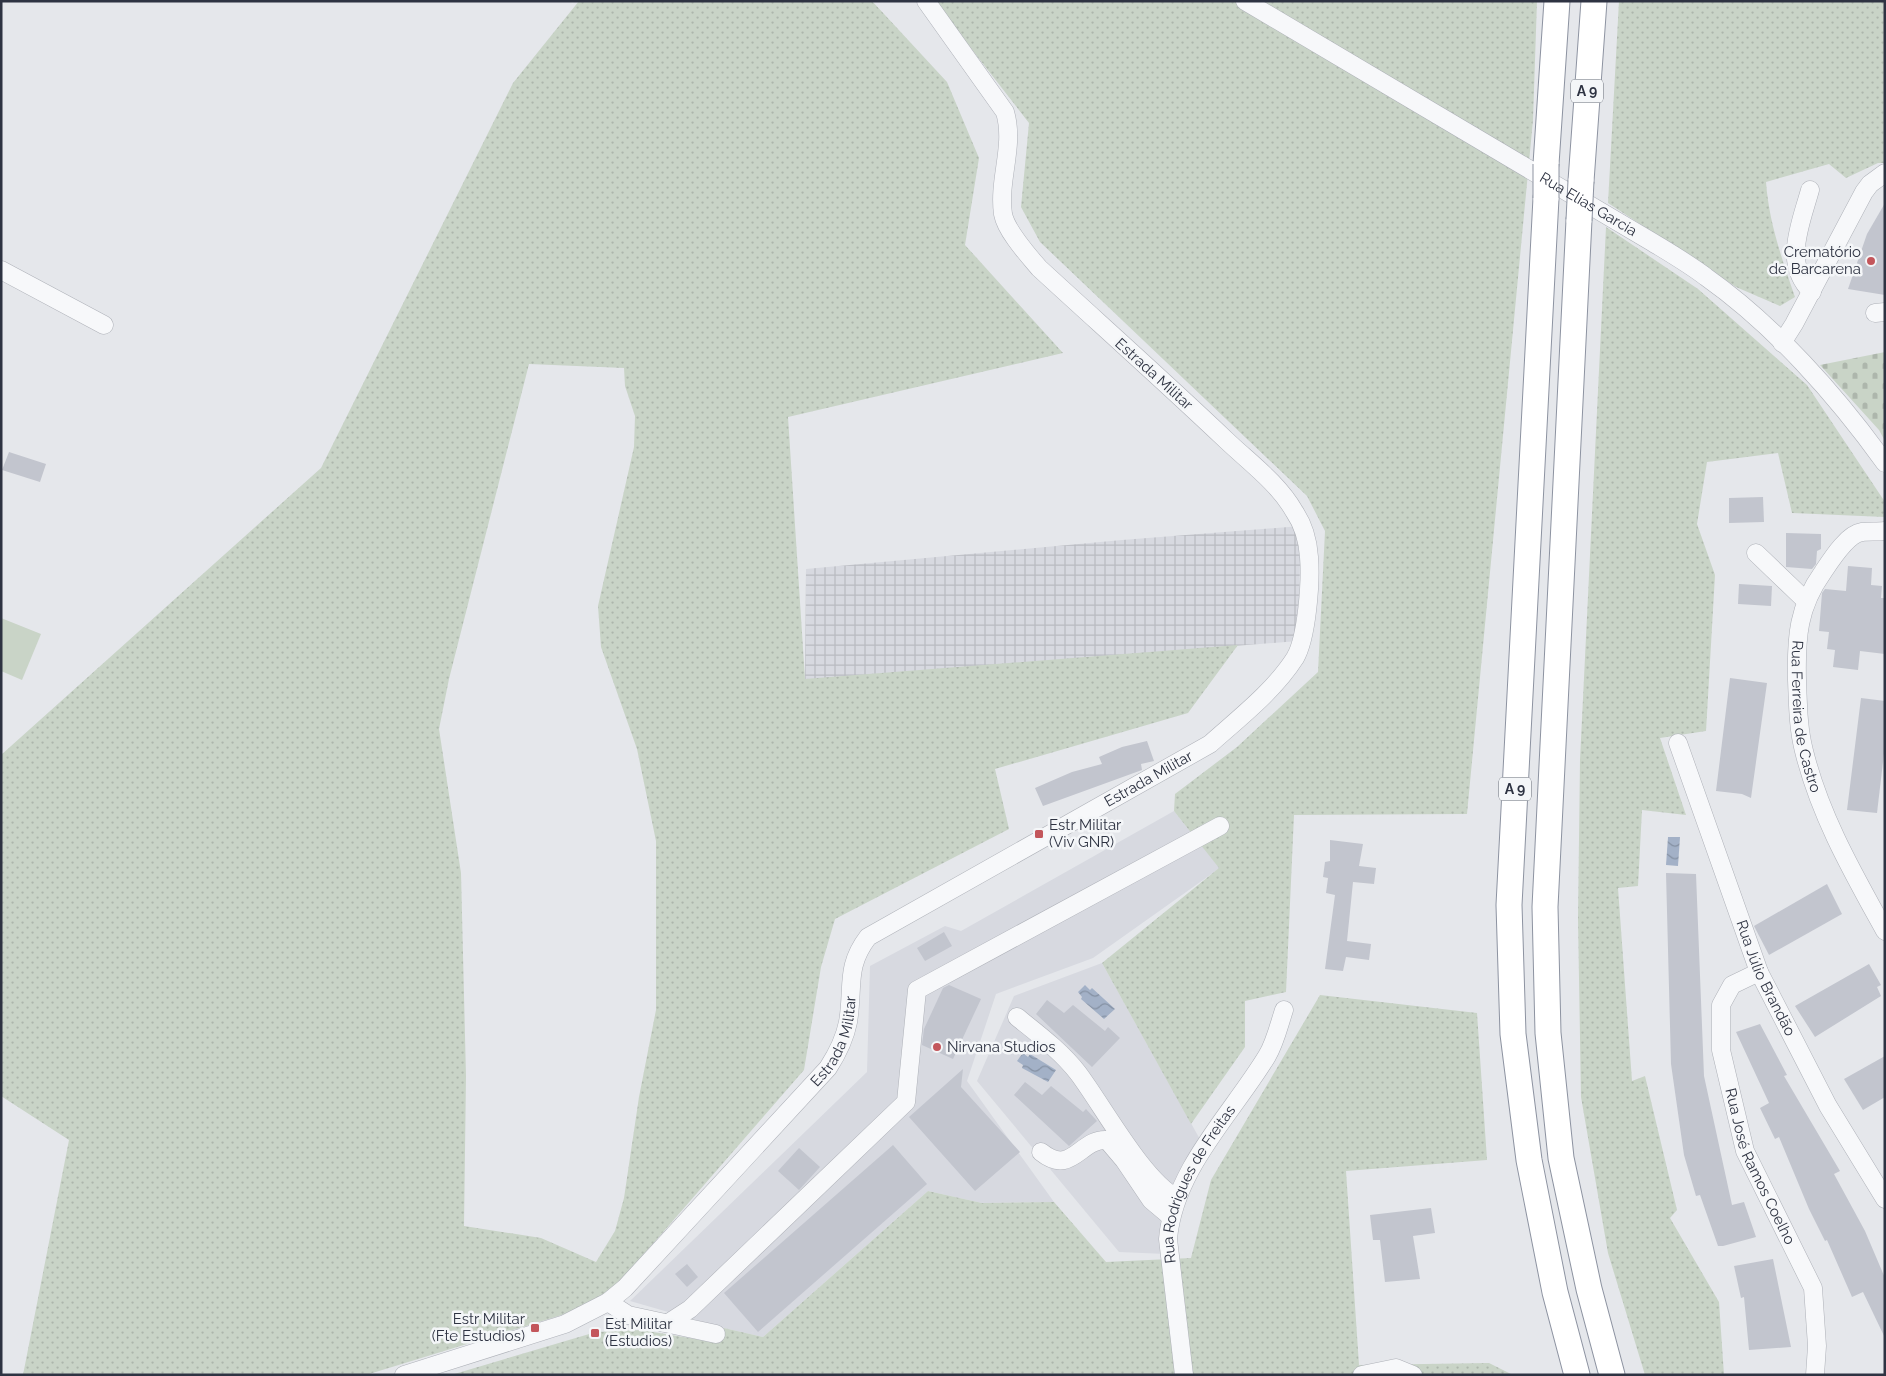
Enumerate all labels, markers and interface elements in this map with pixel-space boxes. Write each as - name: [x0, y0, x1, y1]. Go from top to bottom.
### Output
- road number: A 9: [1571, 80, 1603, 102]
- street label: Rua Elias Garcia: [1536, 169, 1640, 240]
- place label: Crematório de Barcarena: [1769, 243, 1861, 278]
- marker: Crematório de Barcarena: [1865, 255, 1877, 267]
- street label: Estrada Militar: [1111, 334, 1197, 414]
- street label: Rua Ferreira de Castro: [1788, 640, 1825, 795]
- street label: Estrada Militar: [1101, 746, 1196, 811]
- road number: A 9: [1499, 778, 1531, 801]
- place label: Estr Militar (Viv GNR): [1049, 816, 1122, 851]
- marker: Estr Militar (Viv GNR): [1033, 828, 1045, 840]
- street label: Rua Júlio Brandão: [1732, 918, 1799, 1039]
- street label: Estrada Militar: [807, 995, 860, 1090]
- place label: Nirvana Studios: [947, 1038, 1056, 1056]
- marker: Nirvana Studios: [931, 1041, 943, 1053]
- street label: Rua José Ramos Coelho: [1721, 1086, 1799, 1248]
- street label: Rua Rodrigues de Freitas: [1159, 1102, 1239, 1264]
- place label: Estr Militar (Fte Estudios): [432, 1310, 526, 1345]
- place label: Est Militar (Estudios): [605, 1315, 673, 1350]
- marker: Estr Militar (Fte Estudios): [529, 1322, 541, 1334]
- marker: Est Militar (Estudios): [589, 1327, 601, 1339]

